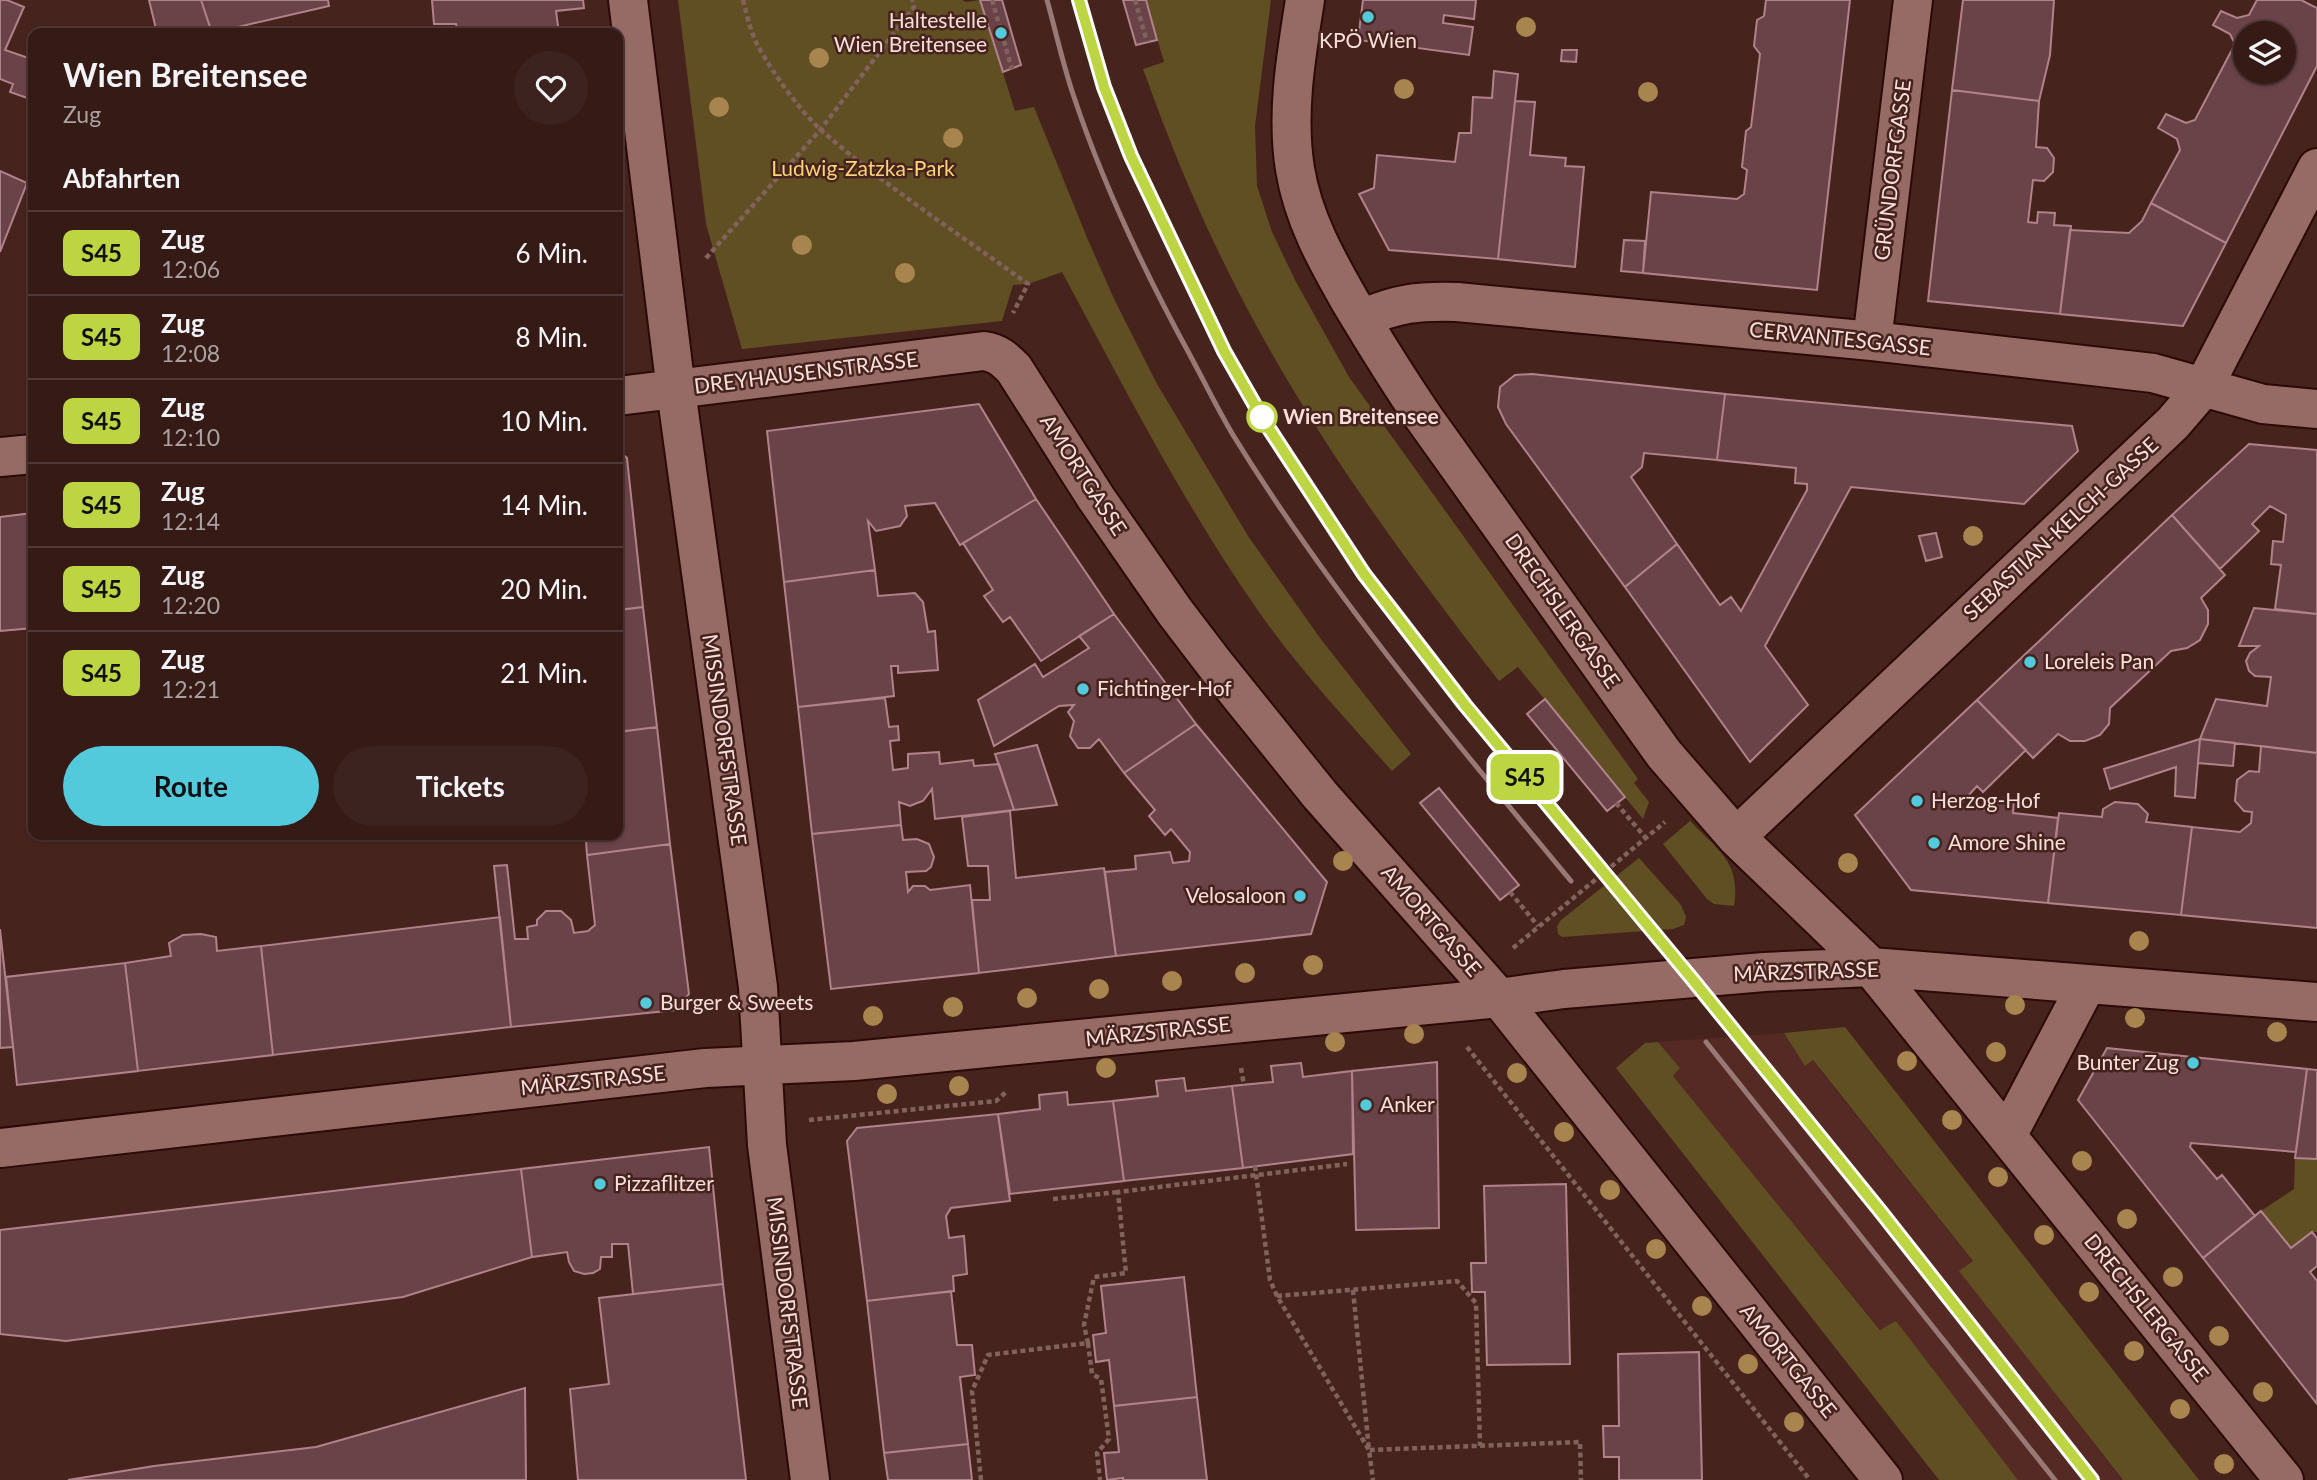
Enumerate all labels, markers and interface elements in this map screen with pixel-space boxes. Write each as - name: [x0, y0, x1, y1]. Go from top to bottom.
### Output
- place label: Haltestelle Wien Breitensee: [834, 7, 987, 56]
- marker: KPÖ Wien: [1360, 9, 1376, 25]
- map controls: [2233, 21, 2296, 84]
- button: layers: [2233, 21, 2296, 84]
- marker: Haltestelle Wien Breitensee: [993, 25, 1009, 41]
- place label: KPÖ Wien: [1319, 27, 1417, 52]
- button: heart: [514, 51, 588, 125]
- text: Wien Breitensee: [63, 54, 308, 94]
- street label: GRÜNDORFGASSE: [1868, 78, 1915, 262]
- text: Zug: [63, 100, 101, 128]
- park label: Ludwig-Zatzka-Park: [771, 155, 955, 180]
- text: Abfahrten: [63, 162, 181, 194]
- text: Zug: [161, 223, 205, 255]
- text: 6 Min.: [515, 237, 588, 269]
- text: S45: [81, 238, 122, 267]
- text: 12:06: [161, 255, 220, 283]
- text: Zug: [161, 307, 205, 339]
- street label: CERVANTESGASSE: [1748, 316, 1932, 359]
- text: 8 Min.: [515, 321, 588, 353]
- text: S45: [81, 322, 122, 351]
- text: 12:08: [161, 339, 220, 367]
- street label: DREYHAUSENSTRASSE: [692, 345, 919, 398]
- text: Zug: [161, 391, 205, 423]
- marker: Wien Breitensee: [1247, 402, 1277, 432]
- place label: Wien Breitensee: [1283, 403, 1439, 428]
- text: 10 Min.: [500, 405, 588, 437]
- text: S45: [81, 406, 122, 435]
- street label: AMORTGASSE: [1036, 409, 1133, 539]
- text: 12:10: [161, 423, 220, 451]
- street label: SEBASTIAN-KELCH-GASSE: [1957, 431, 2163, 625]
- text: Zug: [161, 475, 205, 507]
- text: 14 Min.: [500, 489, 588, 521]
- text: S45: [81, 490, 122, 519]
- text: 12:14: [161, 507, 220, 535]
- street label: DRECHSLERGASSE: [1501, 528, 1626, 692]
- text: Zug: [161, 559, 205, 591]
- text: 20 Min.: [500, 573, 588, 605]
- text: S45: [81, 574, 122, 603]
- text: 12:20: [161, 591, 220, 619]
- street label: MISSINDORFSTRASSE: [698, 632, 753, 847]
- text: Zug: [161, 643, 205, 675]
- place label: Loreleis Pan: [2044, 648, 2154, 673]
- marker: Loreleis Pan: [2022, 654, 2038, 670]
- text: 21 Min.: [500, 657, 588, 689]
- text: S45: [81, 658, 122, 687]
- text: 12:21: [161, 675, 220, 703]
- place label: Fichtinger-Hof: [1097, 675, 1232, 700]
- marker: Fichtinger-Hof: [1075, 681, 1091, 697]
- button: Route: [63, 746, 319, 826]
- button: Tickets: [333, 746, 588, 826]
- line badge: S45: [1485, 754, 1565, 800]
- text: S45: [1504, 762, 1546, 791]
- place label: Herzog-Hof: [1931, 787, 2041, 812]
- marker: Herzog-Hof: [1909, 793, 1925, 809]
- place label: Amore Shine: [1948, 829, 2066, 854]
- marker: Amore Shine: [1926, 835, 1942, 851]
- street label: AMORTGASSE: [1377, 859, 1487, 981]
- place label: Velosaloon: [1185, 882, 1286, 907]
- marker: Velosaloon: [1292, 888, 1308, 904]
- street label: MÄRZSTRASSE: [1733, 955, 1879, 986]
- place label: Burger & Sweets: [660, 989, 813, 1014]
- marker: Burger & Sweets: [638, 995, 654, 1011]
- street label: MÄRZSTRASSE: [1084, 1010, 1232, 1051]
- place label: Bunter Zug: [2076, 1049, 2179, 1074]
- marker: Bunter Zug: [2185, 1055, 2201, 1071]
- street label: MÄRZSTRASSE: [519, 1059, 667, 1100]
- place label: Anker: [1380, 1091, 1435, 1116]
- marker: Anker: [1358, 1097, 1374, 1113]
- place label: Pizzaflitzer: [614, 1170, 714, 1195]
- marker: Pizzaflitzer: [592, 1176, 608, 1192]
- street label: MISSINDORFSTRASSE: [763, 1195, 814, 1410]
- street label: DRECHSLERGASSE: [2080, 1228, 2214, 1386]
- street label: AMORTGASSE: [1736, 1298, 1843, 1422]

